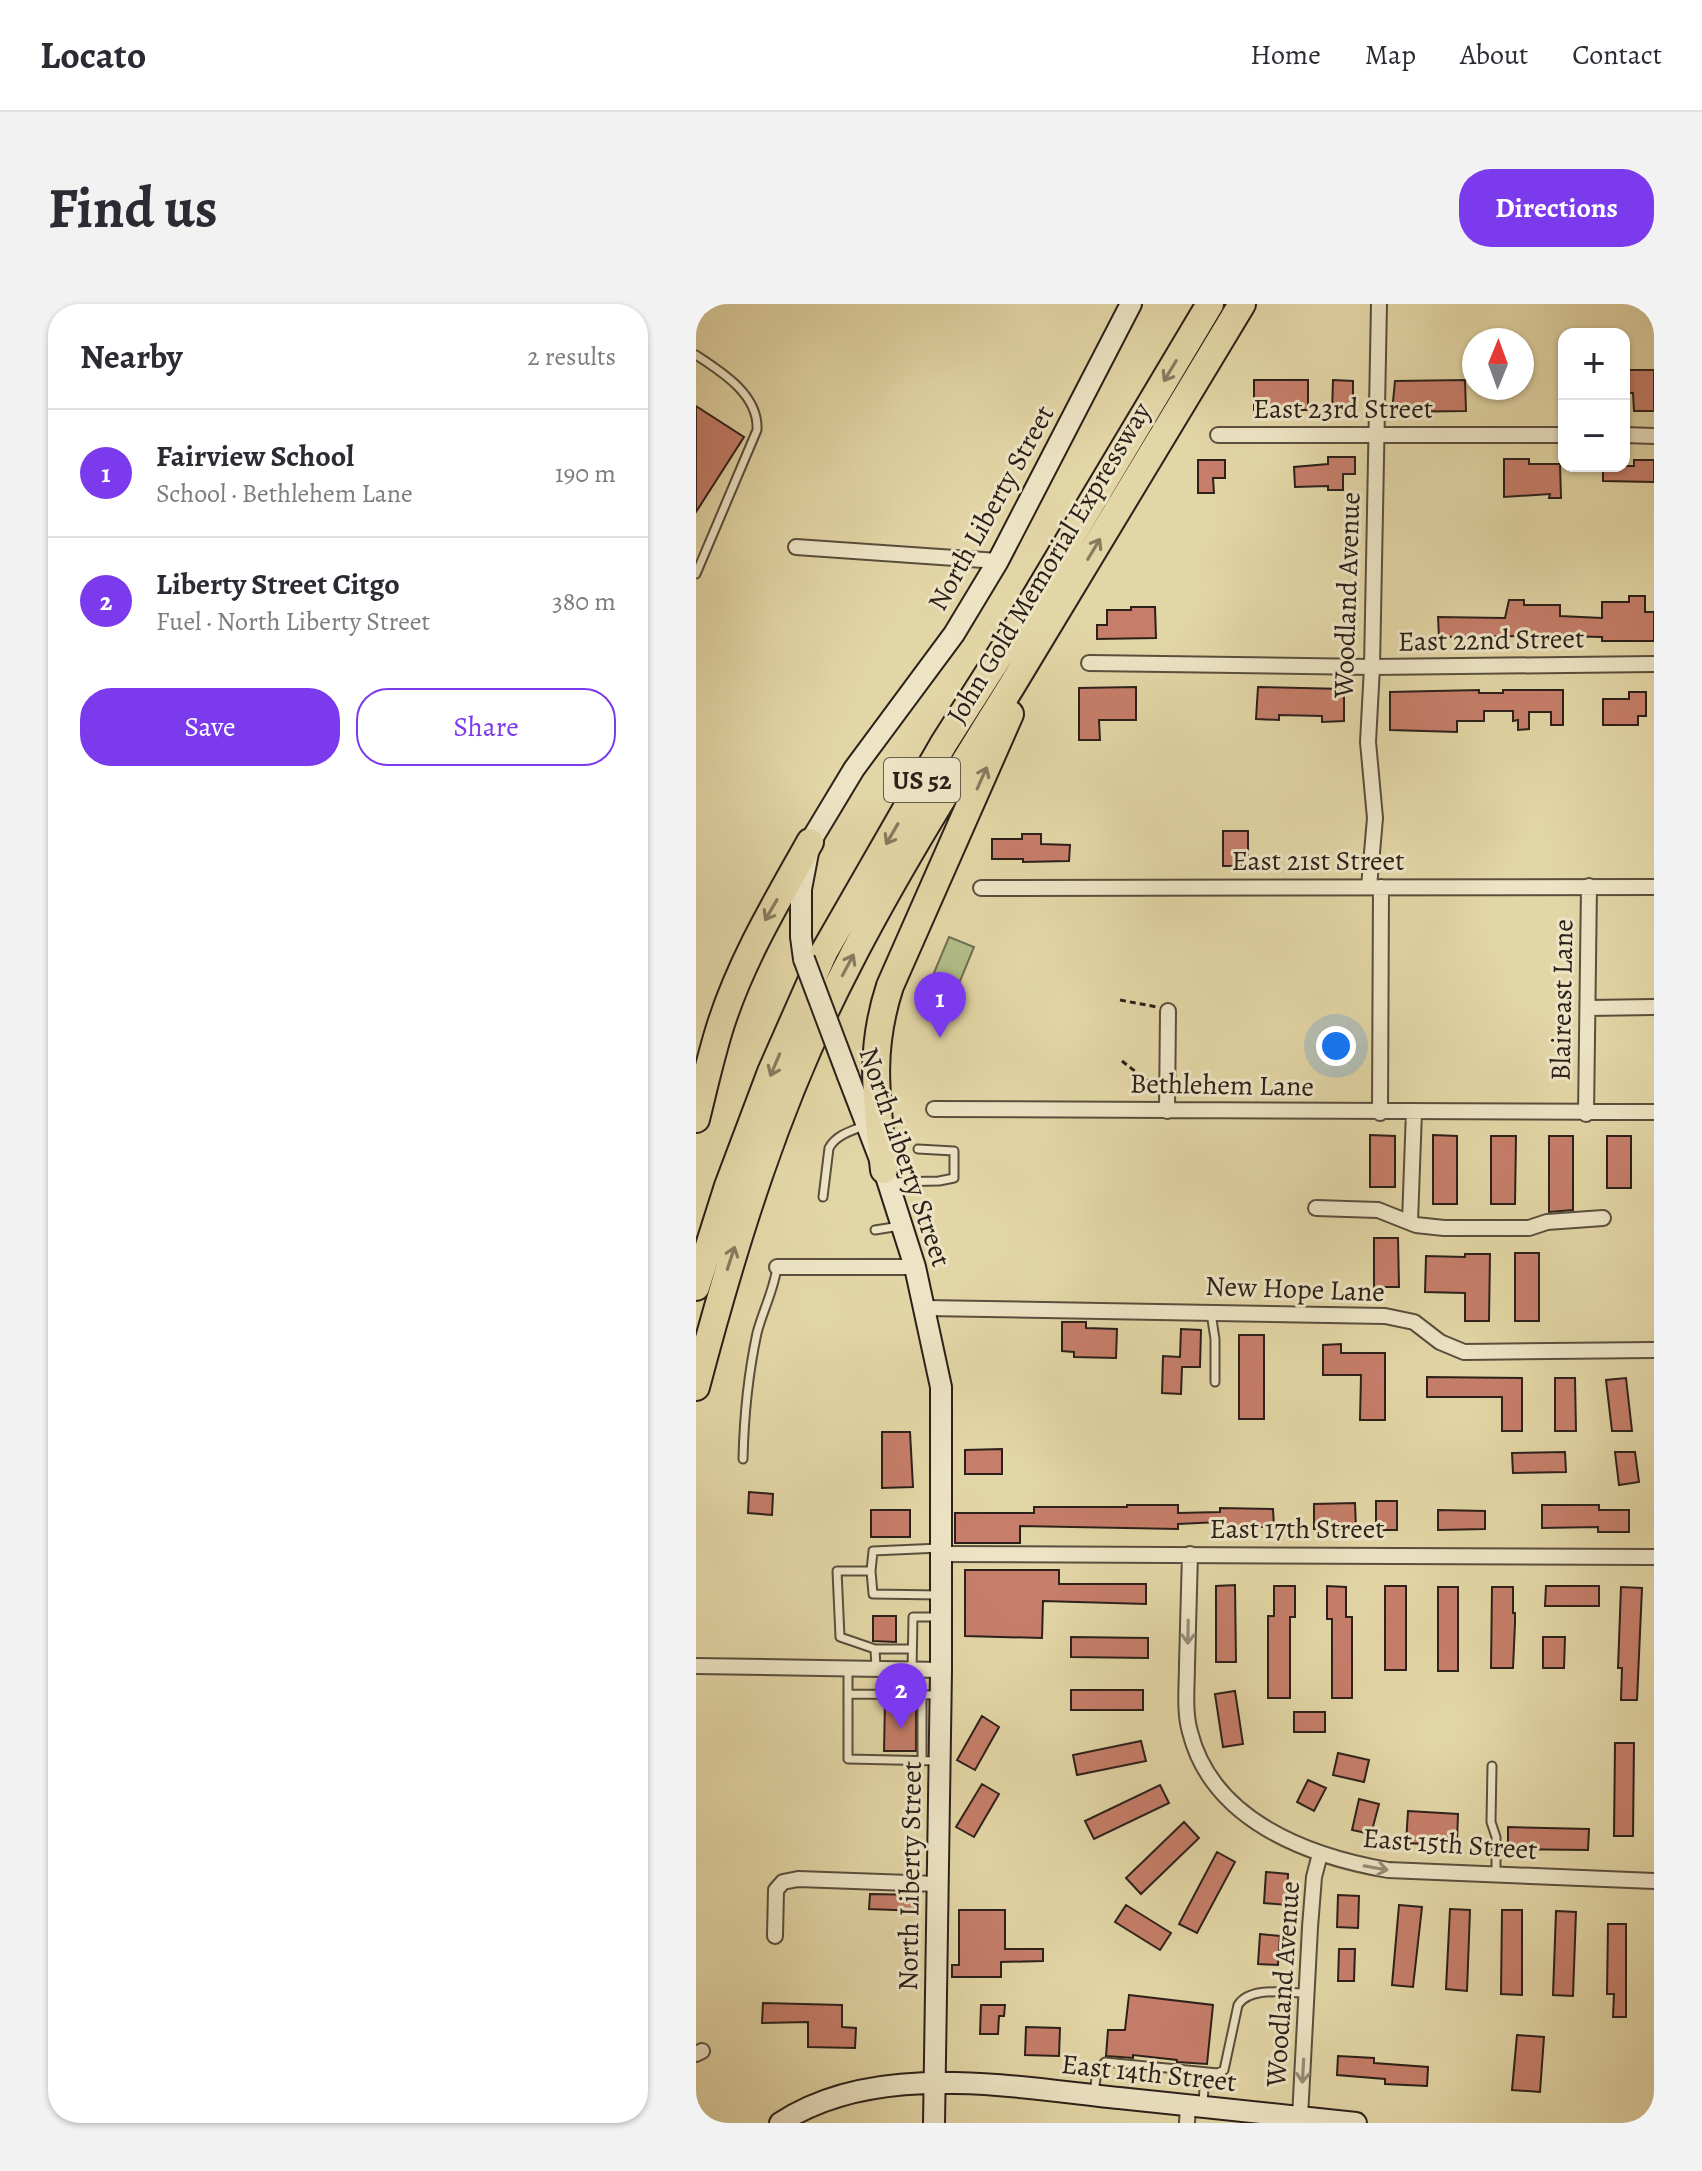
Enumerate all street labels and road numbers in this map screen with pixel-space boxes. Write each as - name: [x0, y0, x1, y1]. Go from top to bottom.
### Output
- street label: East 23rd Street: [1253, 390, 1433, 428]
- street label: John Gold Memorial Expressway: [938, 395, 1160, 731]
- street label: North Liberty Street: [919, 398, 1063, 618]
- street label: Woodland Avenue: [1324, 491, 1370, 700]
- street label: East 22nd Street: [1397, 619, 1585, 661]
- road number: US 52: [884, 758, 960, 802]
- street label: East 21st Street: [1232, 842, 1404, 880]
- street label: Blaireast Lane: [1542, 919, 1582, 1081]
- street label: North Liberty Street: [850, 1042, 960, 1272]
- street label: Bethlehem Lane: [1130, 1064, 1314, 1106]
- street label: New Hope Lane: [1204, 1267, 1386, 1311]
- street label: East 17th Street: [1209, 1510, 1385, 1548]
- street label: North Liberty Street: [889, 1761, 931, 1991]
- street label: East 15th Street: [1361, 1819, 1539, 1869]
- street label: Woodland Avenue: [1257, 1880, 1309, 2089]
- street label: East 14th Street: [1060, 2045, 1238, 2101]

